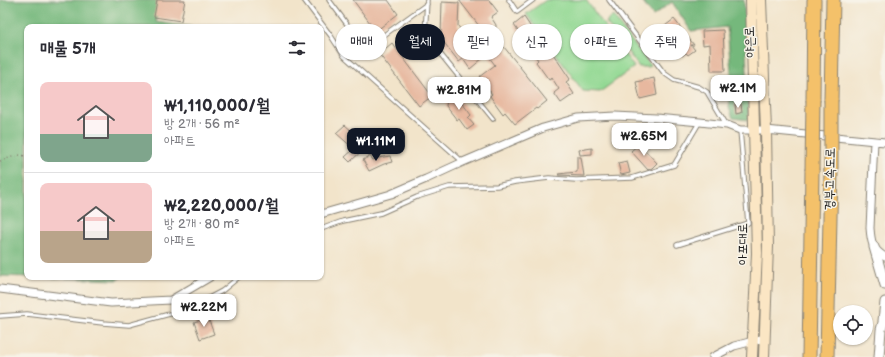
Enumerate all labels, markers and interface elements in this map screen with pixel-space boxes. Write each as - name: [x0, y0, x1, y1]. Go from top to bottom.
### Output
- chip: 매매: [336, 24, 387, 60]
- chip: 월세: [395, 24, 445, 60]
- chip: 필터: [453, 24, 504, 60]
- chip: 신규: [512, 24, 562, 60]
- chip: 아파트: [570, 24, 632, 60]
- chip: 주택: [640, 24, 690, 60]
- street label: 야은로: [741, 26, 759, 58]
- icon: filters: [286, 37, 308, 59]
- text: 매물 5개: [40, 39, 95, 59]
- pin: ₩2.1M: [710, 75, 766, 109]
- pin: ₩2.81M: [426, 77, 492, 111]
- text: ₩2.1M: [720, 80, 757, 96]
- text: ₩2.81M: [437, 82, 481, 98]
- text: ₩1,110,000/월: [164, 96, 270, 116]
- icon: home: [72, 98, 120, 146]
- text: 방 2개 · 56 m²: [164, 116, 240, 132]
- pin: ₩2.65M: [611, 123, 677, 157]
- pin: ₩1.11M: [343, 128, 409, 162]
- text: ₩2.65M: [621, 128, 667, 144]
- text: 아파트: [164, 133, 195, 149]
- text: ₩1.11M: [356, 133, 396, 149]
- street label: 경부고속도로: [821, 147, 839, 211]
- text: ₩2,220,000/월: [164, 196, 279, 216]
- icon: home: [72, 199, 120, 247]
- text: 방 2개 · 80 m²: [164, 216, 240, 232]
- street label: 아포대로: [735, 223, 751, 265]
- text: 아파트: [164, 233, 195, 249]
- pin: ₩2.22M: [171, 294, 237, 328]
- text: ₩2.22M: [180, 299, 228, 315]
- map controls: [833, 305, 873, 345]
- button: locate: [833, 305, 873, 345]

